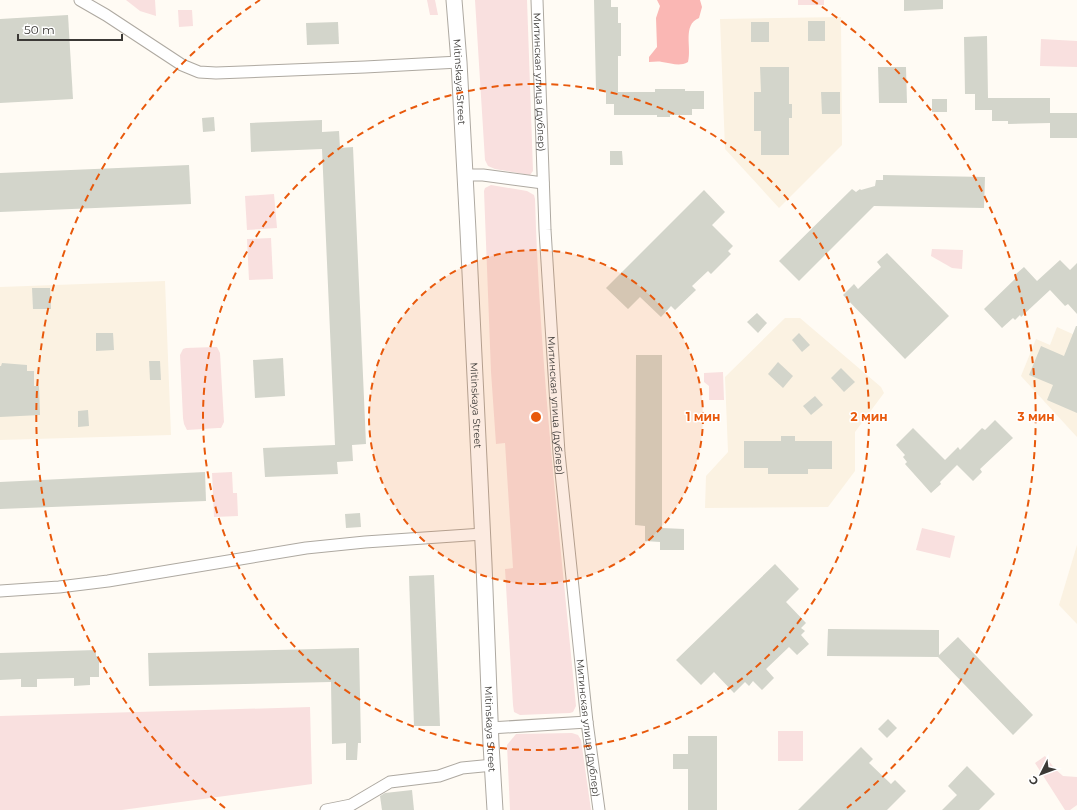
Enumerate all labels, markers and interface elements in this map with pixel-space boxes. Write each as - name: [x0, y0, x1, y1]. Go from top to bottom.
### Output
- street label: Митинская улица (дублер): [530, 12, 548, 152]
- scale bar: [18, 16, 122, 42]
- text: 50 m: [24, 22, 55, 37]
- street label: Mitinskaya Street: [450, 38, 468, 125]
- street label: Митинская улица (дублер): [545, 336, 567, 476]
- street label: Mitinskaya Street: [467, 362, 484, 449]
- text: 1 мин: [686, 409, 720, 424]
- text: 2 мин: [850, 409, 888, 424]
- text: 3 мин: [1016, 409, 1055, 424]
- centre of rings: [529, 410, 543, 424]
- street label: Митинская улица (дублер): [573, 658, 603, 798]
- street label: Mitinskaya Street: [482, 686, 499, 773]
- north arrow: [1021, 754, 1061, 794]
- text: С: [1026, 773, 1041, 788]

